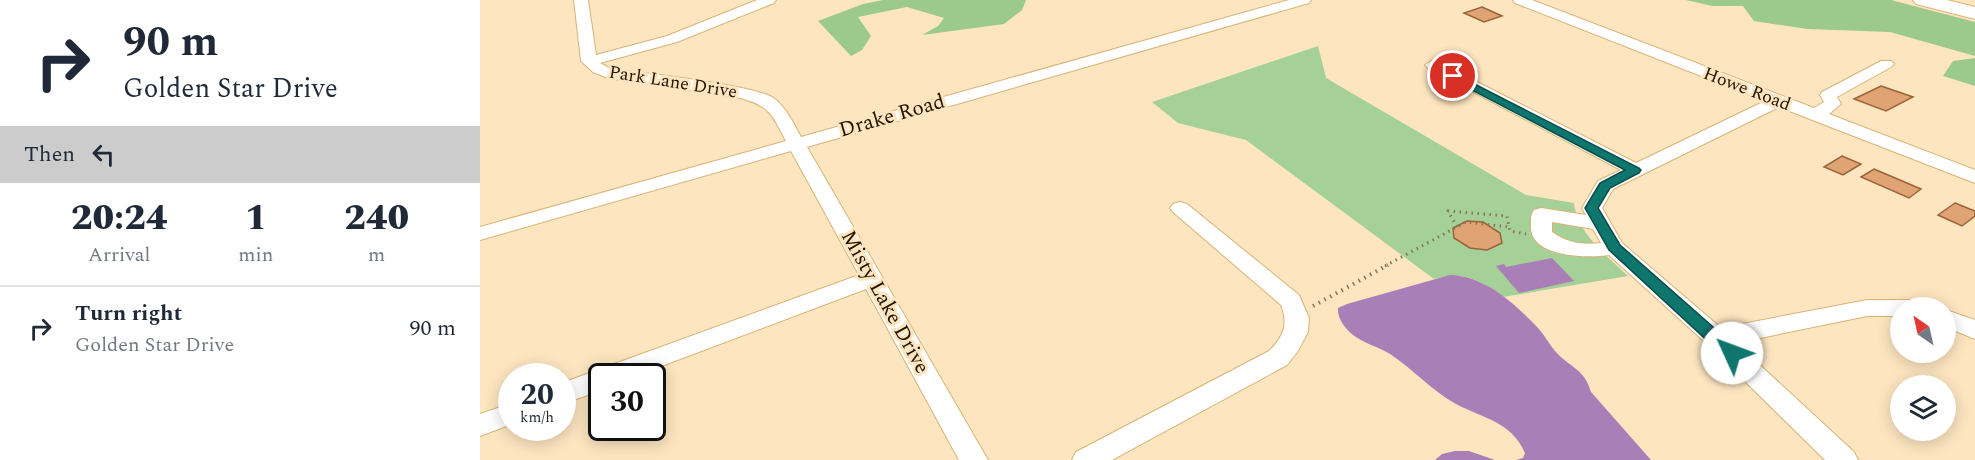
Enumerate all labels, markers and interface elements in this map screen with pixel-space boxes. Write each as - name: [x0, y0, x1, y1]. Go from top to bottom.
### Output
- text: 90 m: [123, 11, 218, 74]
- icon: right: [24, 24, 102, 102]
- pin: [1427, 50, 1478, 101]
- street label: Park Lane Drive: [607, 59, 739, 105]
- icon: arrive: [1436, 59, 1469, 92]
- street label: Howe Road: [1699, 60, 1795, 118]
- text: Golden Star Drive: [123, 68, 338, 110]
- street label: Drake Road: [835, 86, 949, 146]
- text: Then: [24, 138, 75, 171]
- icon: left: [87, 138, 120, 171]
- text: 20:24: [71, 191, 167, 246]
- text: 1: [245, 191, 267, 246]
- text: 240: [344, 191, 409, 246]
- street label: Misty Lake Drive: [832, 224, 938, 380]
- text: Arrival: [88, 240, 150, 270]
- text: min: [238, 240, 273, 270]
- text: m: [368, 240, 385, 270]
- text: Turn right: [75, 297, 182, 330]
- north arrow: [1890, 297, 1956, 363]
- map controls: [1890, 297, 1956, 441]
- icon: right: [24, 312, 57, 345]
- text: 90 m: [410, 312, 456, 345]
- position arrow: [1700, 321, 1764, 385]
- text: Golden Star Drive: [75, 330, 234, 360]
- speed limit sign: 30: [588, 363, 666, 441]
- text: 20: [520, 372, 554, 418]
- button: layers: [1890, 375, 1956, 441]
- text: km/h: [520, 406, 554, 429]

